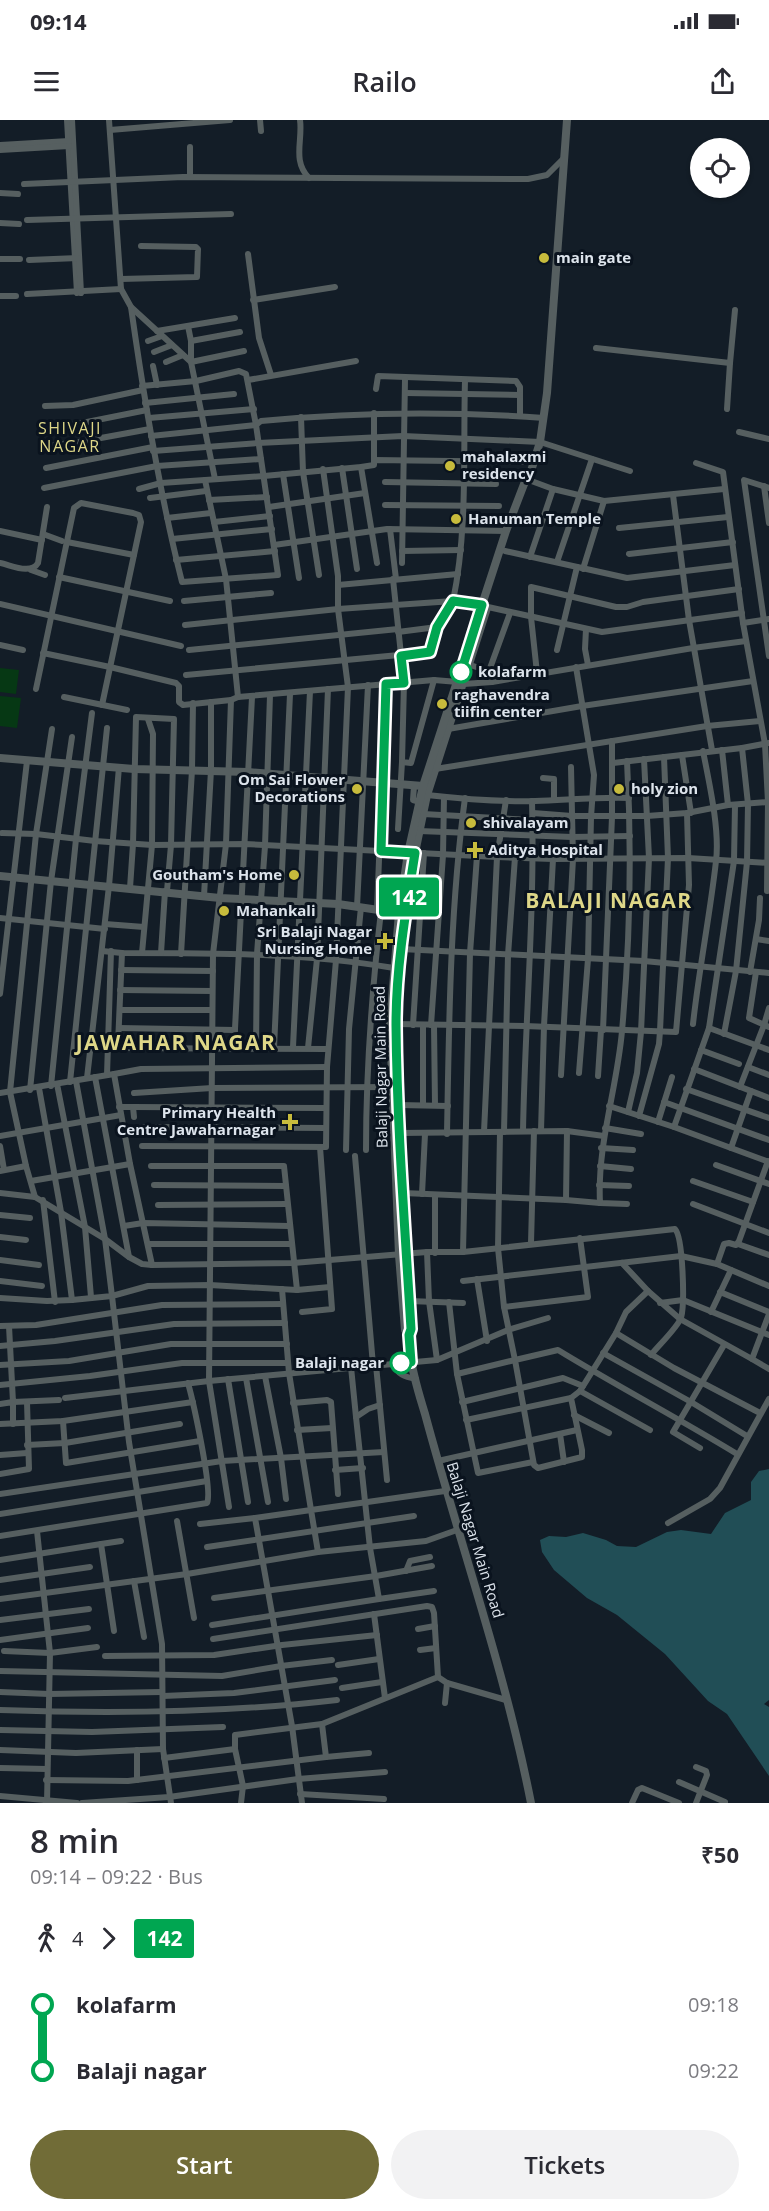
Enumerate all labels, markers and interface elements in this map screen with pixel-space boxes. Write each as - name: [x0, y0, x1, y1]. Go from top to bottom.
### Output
- text: 09:14: [30, 6, 87, 36]
- text: Railo: [352, 63, 417, 100]
- icon: menu: [30, 65, 63, 98]
- icon: share: [706, 65, 739, 98]
- map controls: [690, 138, 750, 198]
- button: locate: [690, 138, 750, 198]
- place label: main gate: [556, 247, 631, 267]
- marker: main gate: [537, 251, 551, 265]
- district label: SHIVAJI NAGAR: [38, 417, 102, 457]
- place label: mahalaxmi residency: [462, 446, 546, 483]
- marker: mahalaxmi residency: [443, 459, 457, 473]
- place label: Hanuman Temple: [468, 508, 601, 528]
- marker: Hanuman Temple: [449, 512, 463, 526]
- marker: kolafarm: [450, 661, 472, 683]
- place label: kolafarm: [478, 661, 547, 681]
- place label: raghavendra tiifin center: [454, 684, 550, 721]
- marker: raghavendra tiifin center: [435, 697, 449, 711]
- place label: Om Sai Flower Decorations: [238, 769, 345, 806]
- place label: holy zion: [631, 778, 698, 798]
- marker: Om Sai Flower Decorations: [350, 782, 364, 796]
- marker: holy zion: [612, 782, 626, 796]
- place label: shivalayam: [483, 812, 568, 832]
- marker: shivalayam: [464, 816, 478, 830]
- place label: Aditya Hospital: [488, 839, 603, 859]
- marker: Aditya Hospital: [466, 841, 484, 859]
- place label: Goutham's Home: [152, 864, 282, 884]
- marker: Goutham's Home: [287, 868, 301, 882]
- line badge: 142: [374, 878, 444, 916]
- text: 142: [391, 883, 427, 911]
- district label: BALAJI NAGAR: [525, 886, 693, 914]
- place label: Mahankali: [236, 900, 316, 920]
- marker: Mahankali: [217, 904, 231, 918]
- place label: Sri Balaji Nagar Nursing Home: [257, 921, 372, 958]
- marker: Sri Balaji Nagar Nursing Home: [376, 932, 394, 950]
- street label: Balaji Nagar Main Road: [369, 986, 391, 1148]
- district label: JAWAHAR NAGAR: [74, 1028, 276, 1056]
- place label: Primary Health Centre Jawaharnagar: [117, 1102, 276, 1139]
- marker: Primary Health Centre Jawaharnagar: [281, 1113, 299, 1131]
- place label: Balaji nagar: [295, 1352, 384, 1372]
- marker: Balaji nagar: [390, 1352, 412, 1374]
- street label: Balaji Nagar Main Road: [443, 1459, 509, 1620]
- text: 8 min: [30, 1818, 119, 1863]
- text: ₹50: [701, 1839, 739, 1869]
- text: 09:14 – 09:22 · Bus: [30, 1863, 203, 1890]
- icon: walk: [30, 1922, 63, 1955]
- icon: forward: [92, 1922, 125, 1955]
- text: 142: [146, 1924, 182, 1952]
- text: 4: [72, 1925, 83, 1952]
- text: kolafarm: [76, 1989, 177, 2019]
- text: 09:18: [688, 1991, 739, 2018]
- text: Balaji nagar: [76, 2055, 207, 2085]
- text: 09:22: [688, 2057, 739, 2084]
- button: Start: [30, 2130, 379, 2199]
- button: Tickets: [391, 2130, 739, 2199]

